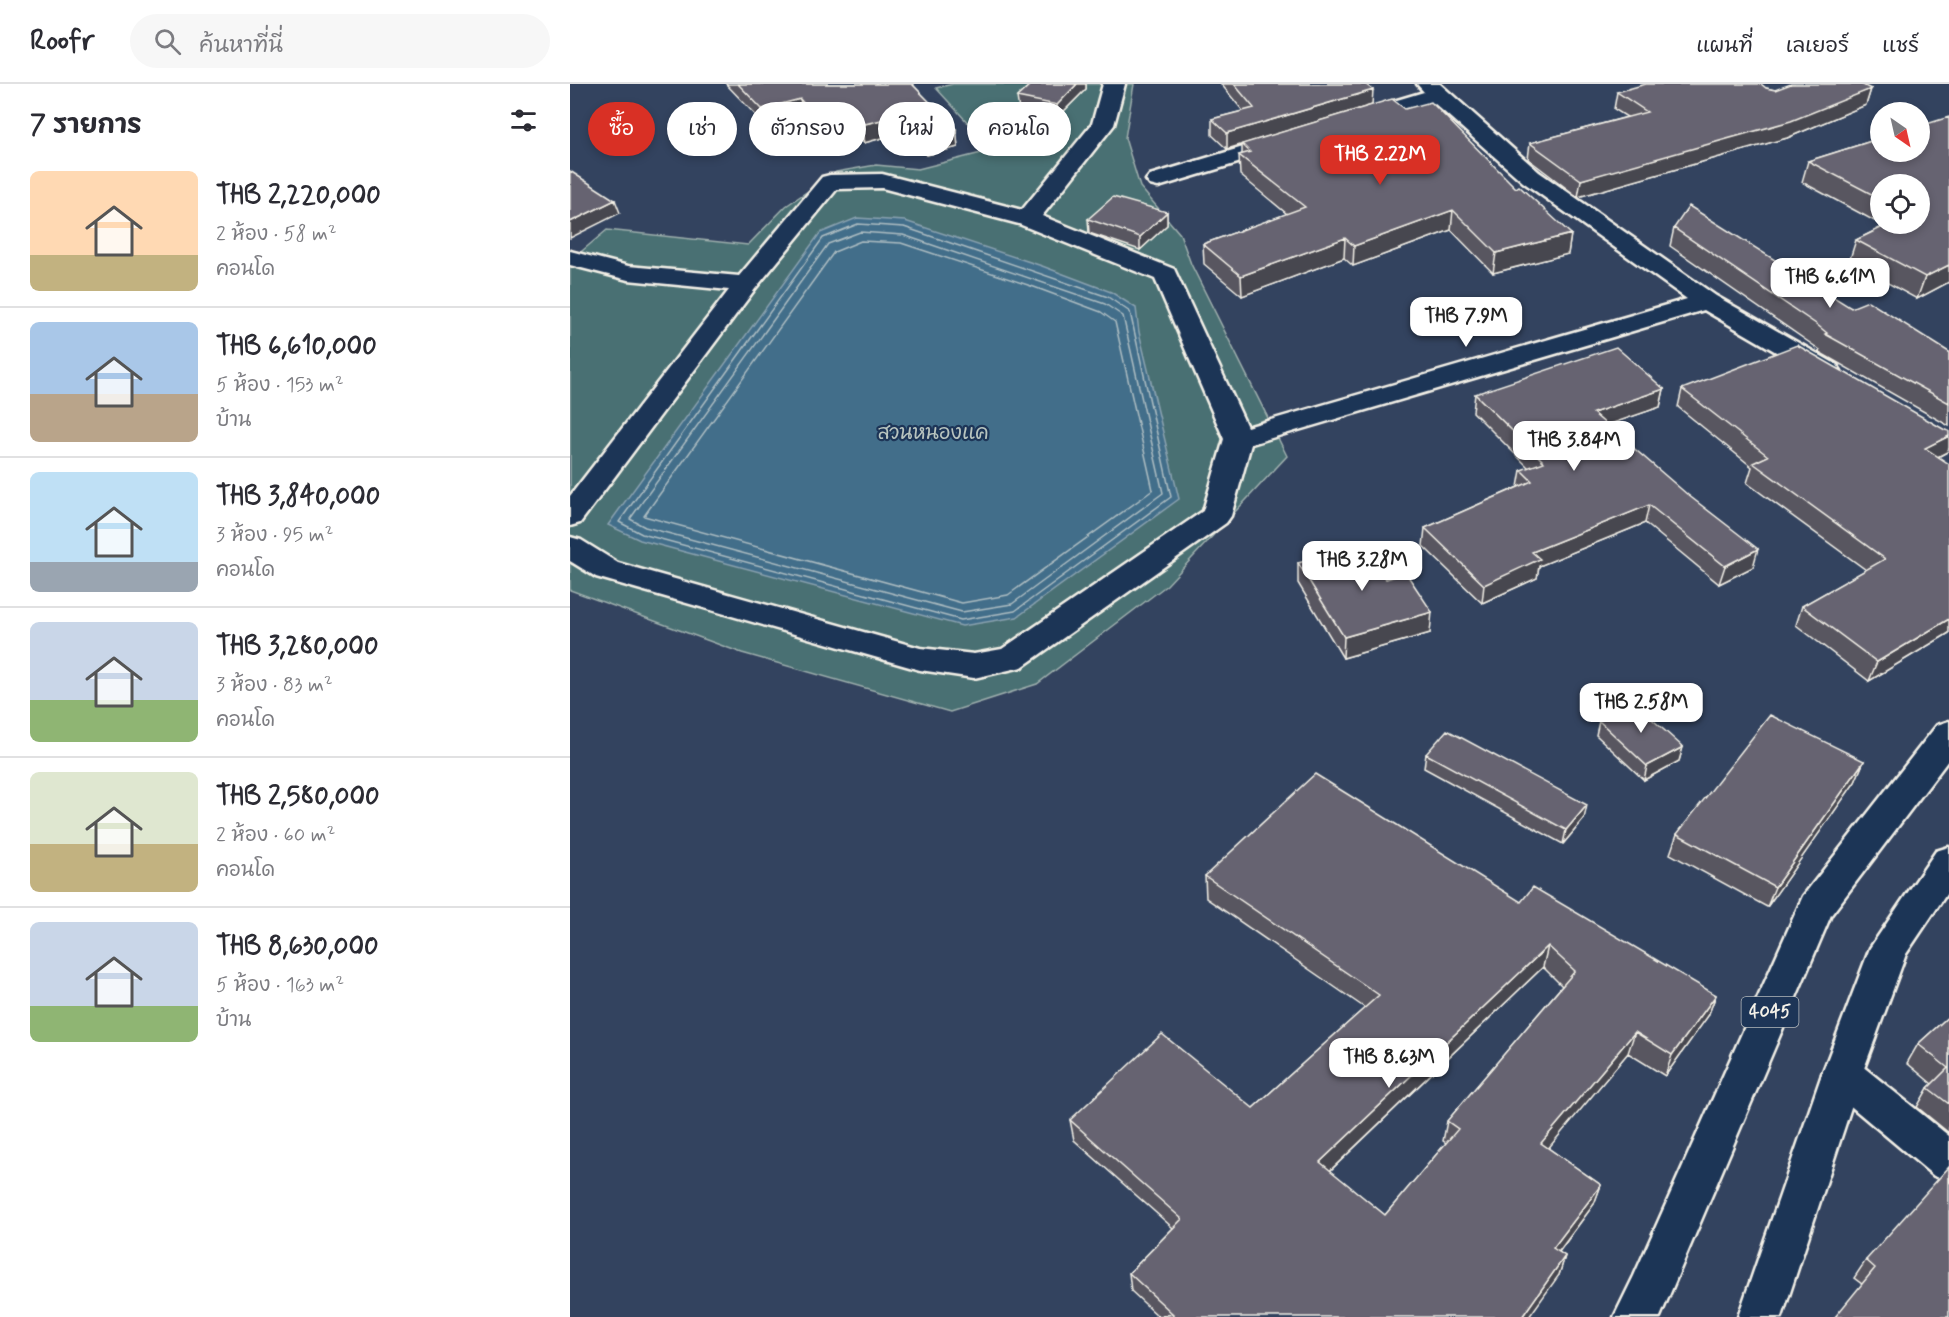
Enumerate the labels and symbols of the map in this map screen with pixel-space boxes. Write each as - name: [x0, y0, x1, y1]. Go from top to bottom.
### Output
- north arrow: [1870, 102, 1930, 162]
- pin: THB 2.22M: [1311, 135, 1449, 186]
- pin: THB 6.61M: [1761, 258, 1899, 309]
- pin: THB 7.9M: [1404, 297, 1528, 348]
- park label: สวนหนองแค: [877, 420, 989, 447]
- pin: THB 3.84M: [1505, 421, 1643, 472]
- pin: THB 3.28M: [1293, 541, 1431, 592]
- pin: THB 2.58M: [1572, 683, 1710, 734]
- road number: 4045: [1742, 997, 1798, 1027]
- pin: THB 8.63M: [1320, 1038, 1458, 1089]

